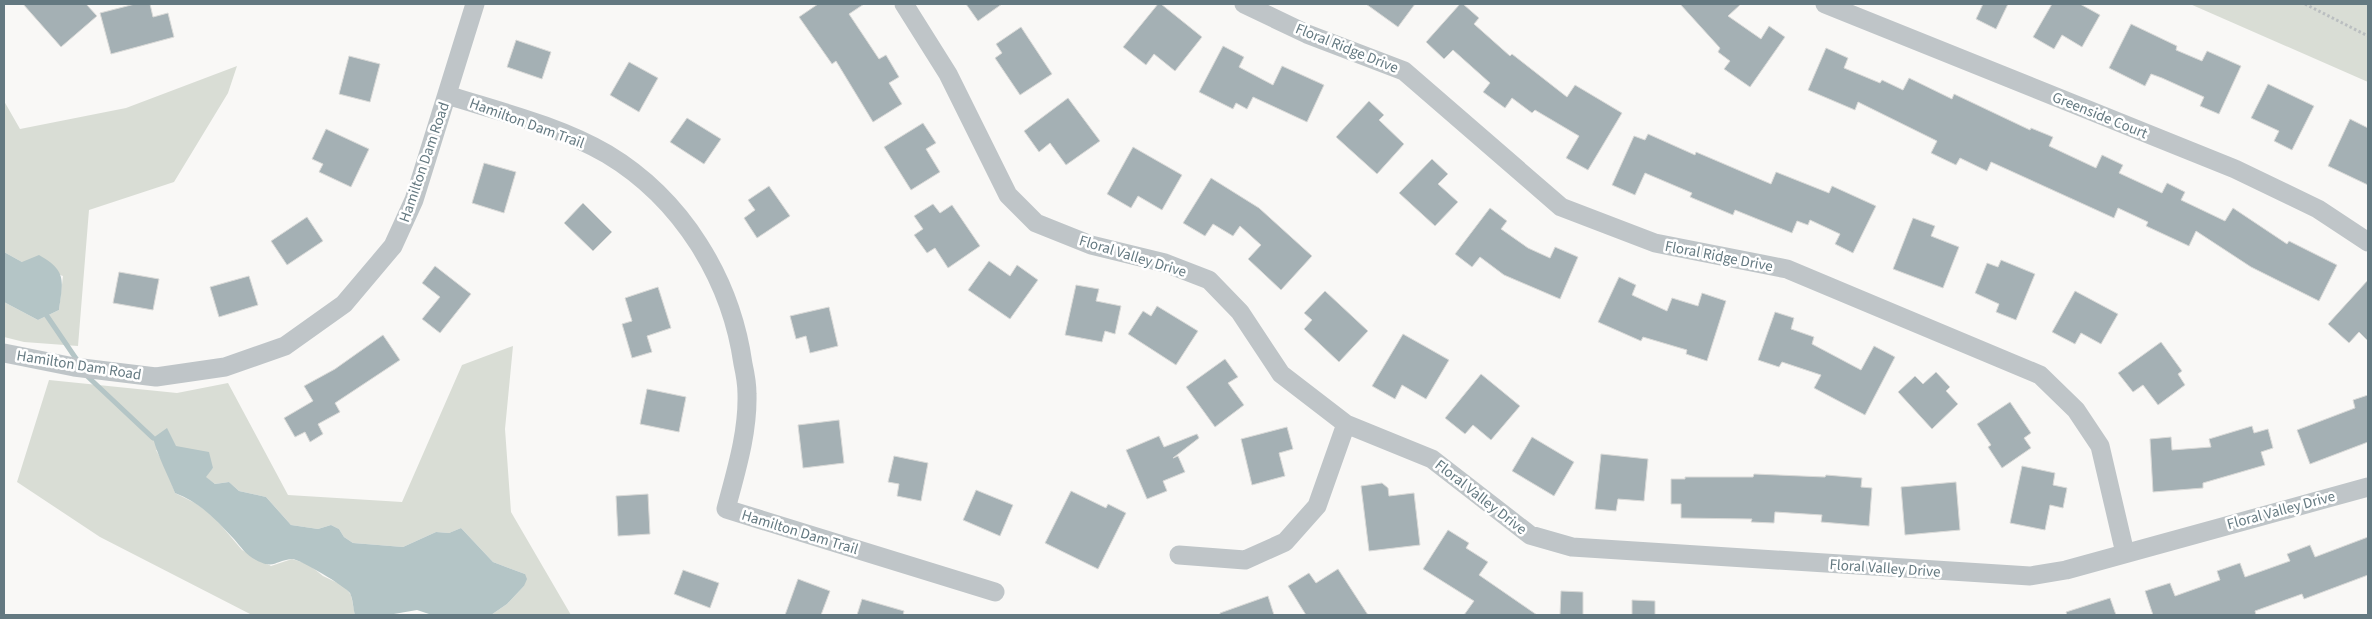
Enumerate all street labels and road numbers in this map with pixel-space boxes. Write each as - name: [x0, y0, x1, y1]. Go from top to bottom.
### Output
- street label: Floral Ridge Drive: [1292, 18, 1401, 79]
- street label: Greenside Court: [2049, 87, 2151, 144]
- street label: Hamilton Dam Trail: [466, 93, 587, 154]
- street label: Hamilton Dam Road: [394, 99, 455, 225]
- street label: Floral Valley Drive: [1077, 230, 1189, 283]
- street label: Floral Ridge Drive: [1663, 236, 1775, 277]
- street label: Hamilton Dam Road: [15, 345, 143, 386]
- street label: Floral Valley Drive: [1430, 455, 1531, 540]
- street label: Floral Valley Drive: [2225, 486, 2338, 535]
- street label: Hamilton Dam Trail: [739, 505, 861, 560]
- street label: Floral Valley Drive: [1829, 554, 1941, 583]

